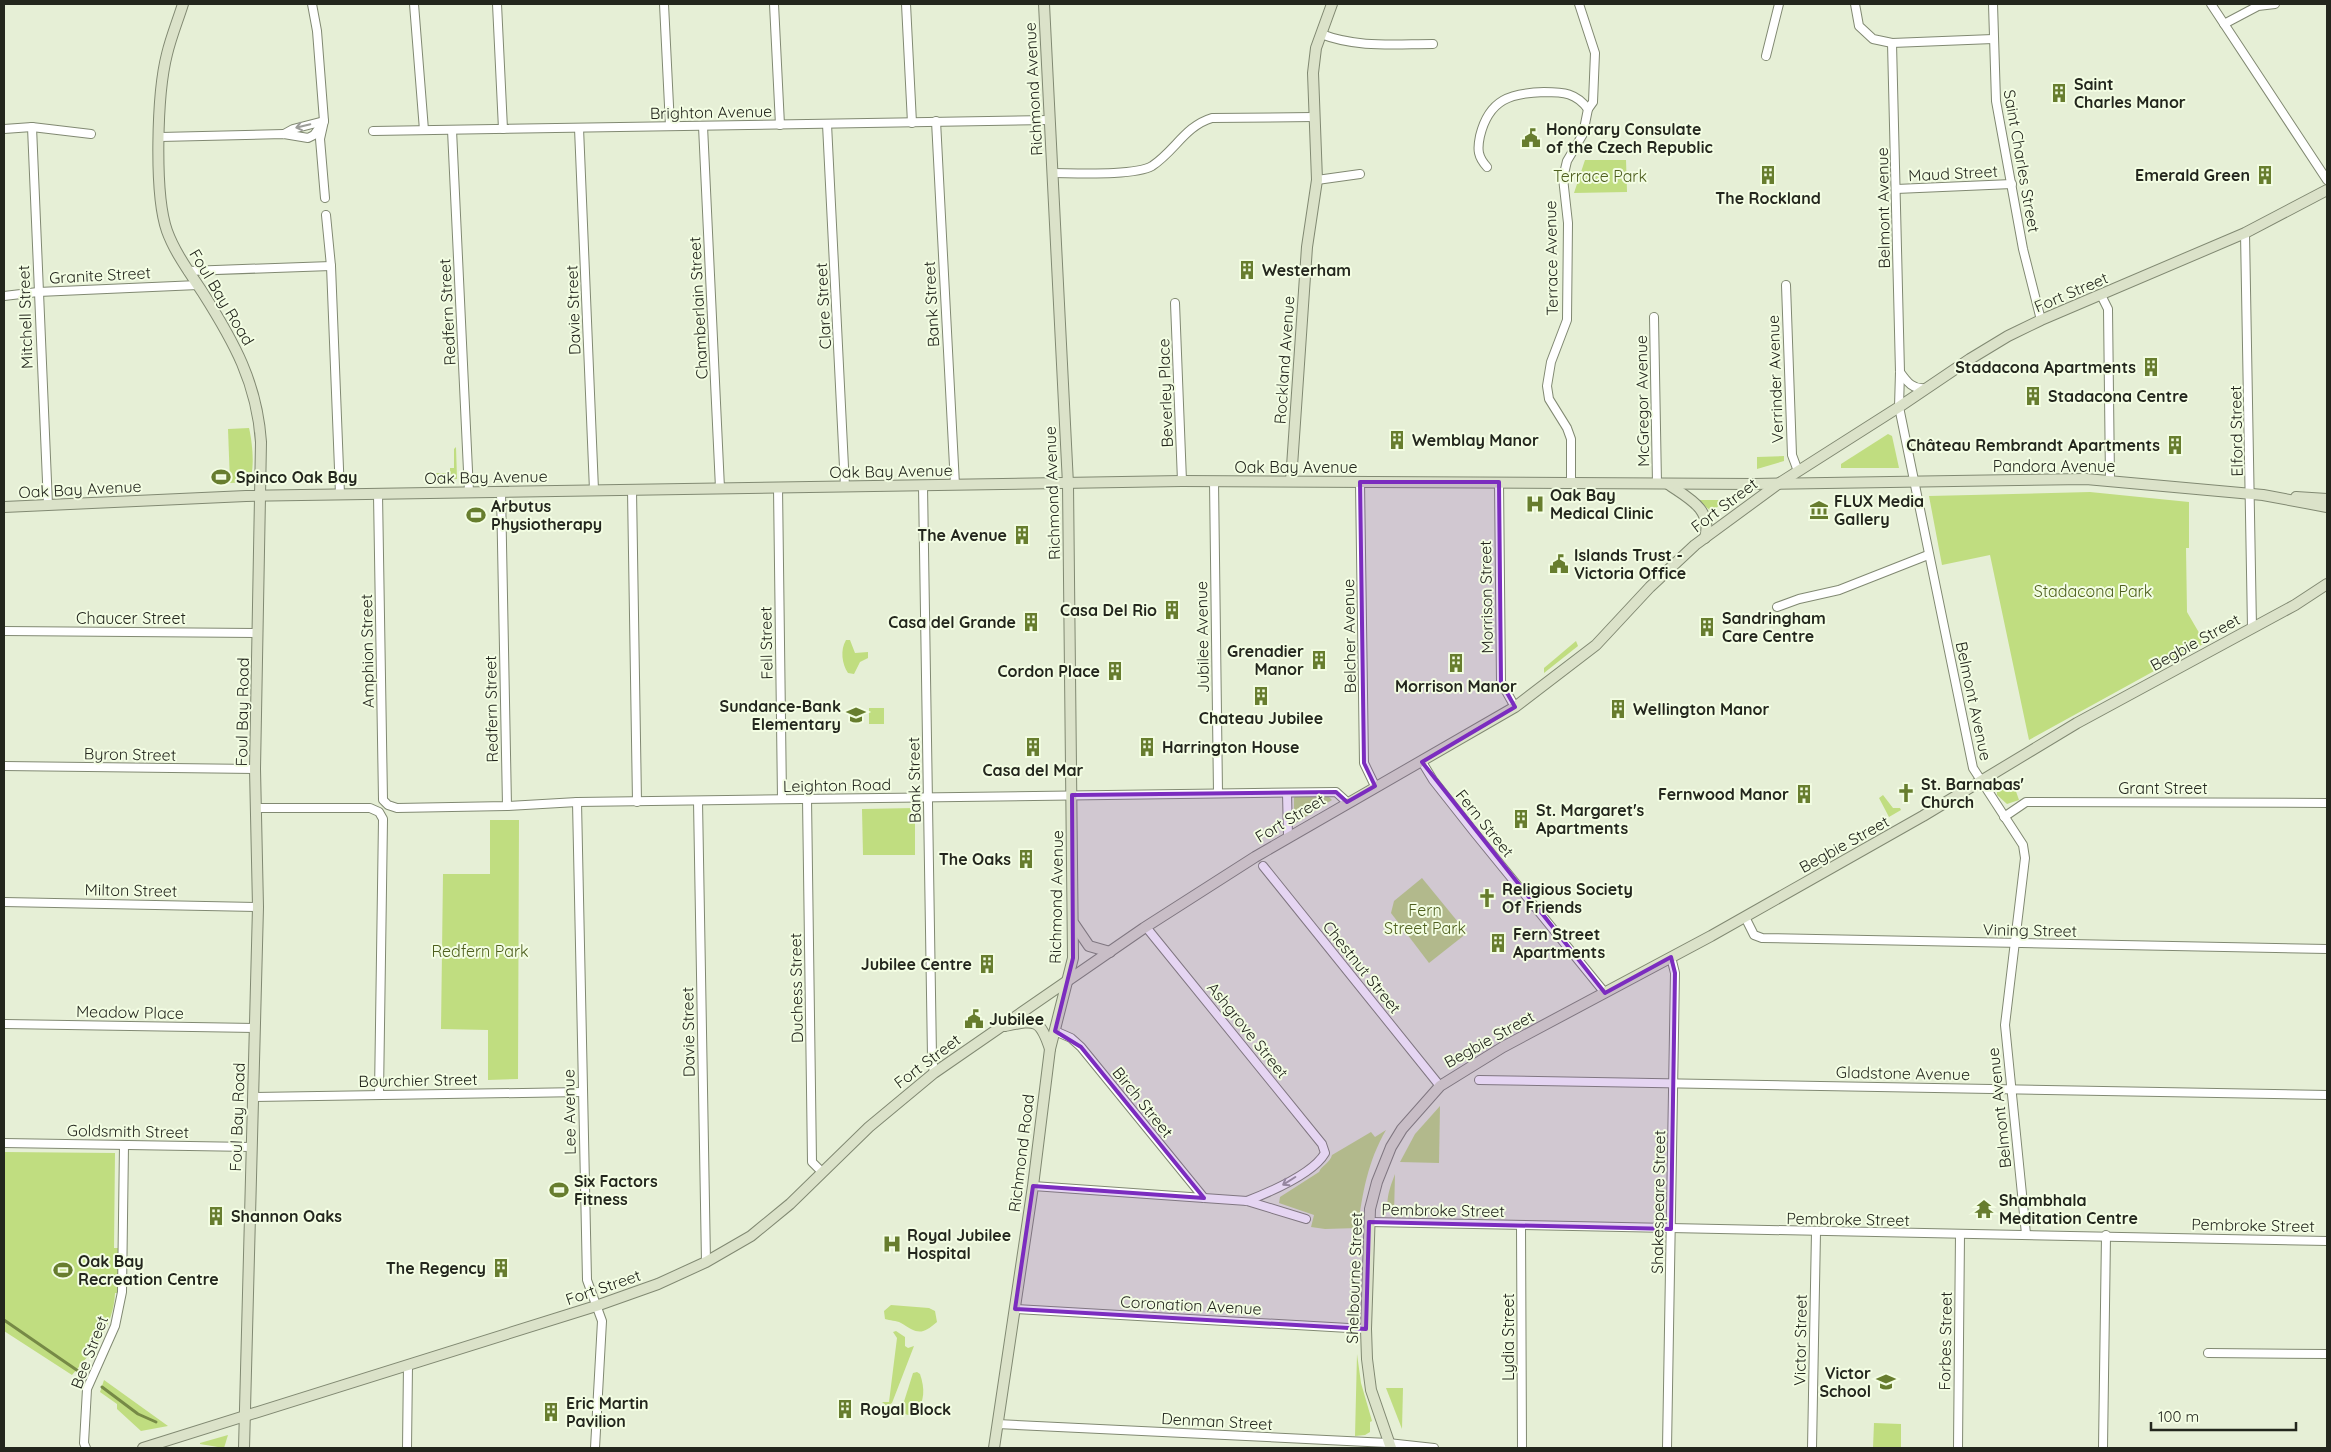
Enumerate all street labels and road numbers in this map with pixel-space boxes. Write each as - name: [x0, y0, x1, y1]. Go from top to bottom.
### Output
- street label: Richmond Avenue: [1020, 22, 1046, 156]
- street label: Saint Charles Street: [2000, 88, 2044, 234]
- street label: Brighton Avenue: [650, 101, 772, 123]
- street label: Belmont Avenue: [1872, 147, 1894, 269]
- street label: Maud Street: [1908, 161, 1998, 185]
- street label: Terrace Avenue: [1540, 200, 1562, 316]
- street label: Chamberlain Street: [684, 236, 712, 380]
- street label: Foul Bay Road: [185, 245, 259, 349]
- street label: Redfern Street: [434, 258, 460, 366]
- street label: Bank Street: [919, 261, 943, 347]
- street label: Granite Street: [49, 262, 151, 288]
- street label: Clare Street: [811, 262, 835, 350]
- street label: Mitchell Street: [13, 265, 37, 369]
- street label: Davie Street: [561, 265, 585, 355]
- street label: Fort Street: [2031, 268, 2111, 316]
- street label: Rockland Avenue: [1270, 295, 1298, 425]
- street label: Verrinder Avenue: [1763, 315, 1787, 443]
- street label: McGregor Avenue: [1631, 335, 1653, 467]
- street label: Beverley Place: [1153, 338, 1177, 448]
- street label: Elford Street: [2225, 385, 2247, 477]
- street label: Richmond Avenue: [1040, 426, 1064, 560]
- street label: Pandora Avenue: [1993, 456, 2115, 476]
- street label: Oak Bay Avenue: [1234, 457, 1358, 477]
- street label: Oak Bay Avenue: [829, 460, 953, 482]
- street label: Oak Bay Avenue: [424, 466, 548, 488]
- street label: Fort Street: [1687, 473, 1761, 537]
- street label: Oak Bay Avenue: [18, 476, 142, 502]
- street label: Morrison Street: [1475, 540, 1497, 654]
- street label: Belcher Avenue: [1338, 579, 1360, 693]
- street label: Jubilee Avenue: [1191, 581, 1213, 693]
- street label: Amphion Street: [356, 594, 378, 708]
- street label: Fell Street: [755, 606, 777, 680]
- street label: Chaucer Street: [76, 608, 186, 628]
- street label: Begbie Street: [2147, 609, 2243, 675]
- street label: Belmont Avenue: [1952, 640, 1996, 762]
- street label: Redfern Street: [480, 655, 502, 763]
- street label: Foul Bay Road: [231, 657, 253, 767]
- street label: Bank Street: [903, 737, 925, 823]
- street label: Byron Street: [84, 743, 176, 765]
- street label: Leighton Road: [783, 774, 891, 796]
- street label: Grant Street: [2118, 778, 2208, 798]
- street label: Fern Street: [1452, 785, 1518, 861]
- street label: Fort Street: [1251, 789, 1329, 847]
- street label: Begbie Street: [1796, 811, 1892, 877]
- street label: Richmond Avenue: [1045, 830, 1067, 964]
- street label: Milton Street: [85, 879, 177, 901]
- street label: Chestnut Street: [1319, 917, 1405, 1017]
- street label: Vining Street: [1983, 919, 2077, 941]
- street label: Duchess Street: [785, 933, 807, 1043]
- street label: Ashgrove Street: [1203, 978, 1293, 1082]
- street label: Davie Street: [677, 987, 699, 1077]
- street label: Meadow Place: [76, 1001, 184, 1023]
- street label: Begbie Street: [1441, 1006, 1537, 1072]
- street label: Fort Street: [890, 1029, 964, 1093]
- street label: Belmont Avenue: [1983, 1047, 2015, 1169]
- street label: Foul Bay Road: [225, 1062, 249, 1172]
- street label: Gladstone Avenue: [1836, 1062, 1970, 1084]
- street label: Birch Street: [1108, 1063, 1178, 1141]
- street label: Bourchier Street: [358, 1069, 478, 1091]
- street label: Lee Avenue: [558, 1069, 580, 1155]
- street label: Richmond Road: [1004, 1093, 1038, 1213]
- street label: Goldsmith Street: [67, 1120, 189, 1142]
- street label: Shakespeare Street: [1647, 1130, 1669, 1274]
- street label: Pembroke Street: [1381, 1199, 1505, 1221]
- street label: Pembroke Street: [1786, 1208, 1910, 1230]
- street label: Shelbourne Street: [1342, 1212, 1366, 1344]
- street label: Pembroke Street: [2191, 1214, 2315, 1236]
- street label: Fort Street: [563, 1265, 643, 1309]
- street label: Coronation Avenue: [1120, 1291, 1262, 1319]
- street label: Forbes Street: [1934, 1291, 1956, 1391]
- street label: Lydia Street: [1498, 1293, 1518, 1381]
- street label: Victor Street: [1789, 1294, 1811, 1386]
- street label: Bee Street: [66, 1313, 112, 1391]
- street label: Denman Street: [1161, 1408, 1273, 1434]

